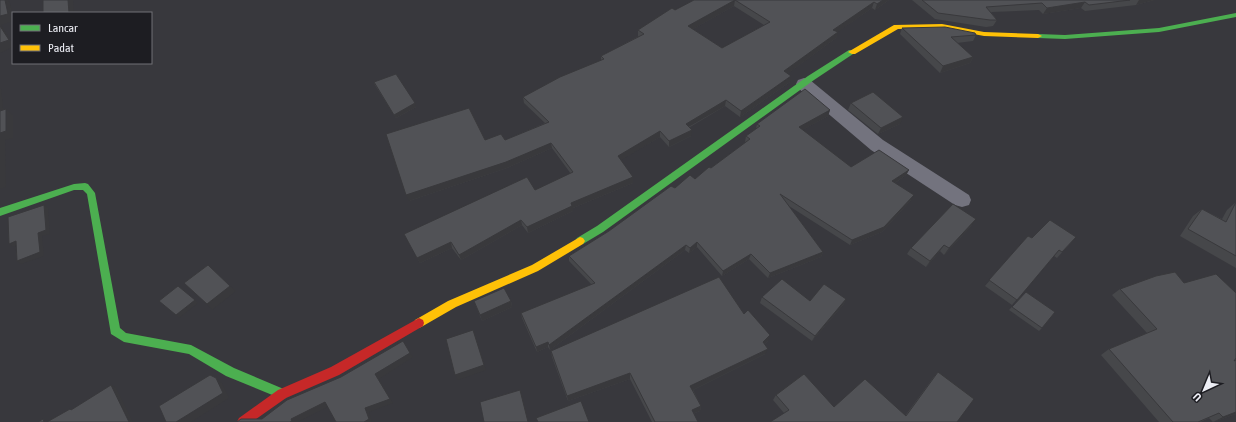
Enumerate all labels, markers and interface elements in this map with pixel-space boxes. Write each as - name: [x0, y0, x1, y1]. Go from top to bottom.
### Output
- legend: [12, 12, 152, 64]
- text: Lancar: [48, 21, 78, 35]
- text: Padat: [48, 41, 74, 55]
- north arrow: [1184, 370, 1224, 410]
- text: U: [1191, 391, 1204, 404]

